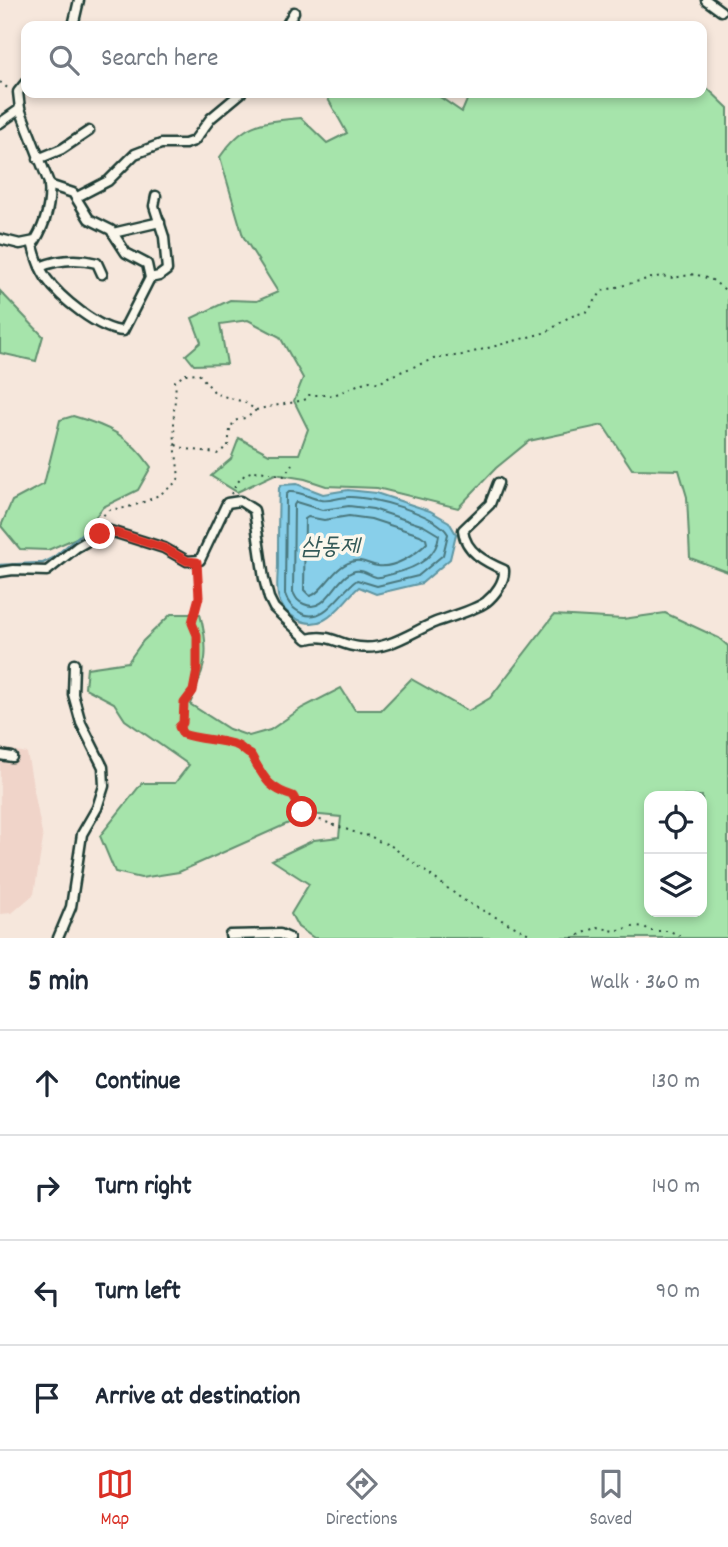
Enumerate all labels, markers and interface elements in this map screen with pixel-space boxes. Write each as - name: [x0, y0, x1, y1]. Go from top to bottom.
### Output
- search box: [21, 21, 707, 98]
- icon: search: [45, 41, 83, 79]
- text: Search here: [101, 41, 219, 78]
- route end: [84, 518, 115, 549]
- water label: 삼동제: [301, 531, 363, 565]
- map controls: [644, 791, 707, 917]
- button: locate: [644, 791, 707, 854]
- route start: [286, 796, 317, 827]
- button: layers: [644, 854, 707, 917]
- text: 5 min: [28, 962, 89, 1005]
- text: Walk · 360 m: [590, 967, 700, 1000]
- icon: ahead: [28, 1064, 66, 1102]
- text: Continue: [95, 1064, 180, 1101]
- text: 130 m: [651, 1066, 700, 1099]
- icon: right: [28, 1169, 66, 1207]
- text: Turn right: [95, 1169, 192, 1206]
- text: 140 m: [652, 1171, 700, 1204]
- icon: left: [28, 1274, 66, 1312]
- text: Turn left: [95, 1274, 181, 1311]
- text: 90 m: [656, 1276, 700, 1309]
- icon: arrive: [28, 1379, 66, 1417]
- text: Arrive at destination: [95, 1379, 300, 1416]
- tab: Map: [96, 1465, 134, 1534]
- tab: Directions: [326, 1465, 398, 1534]
- tab: Saved: [590, 1465, 632, 1534]

